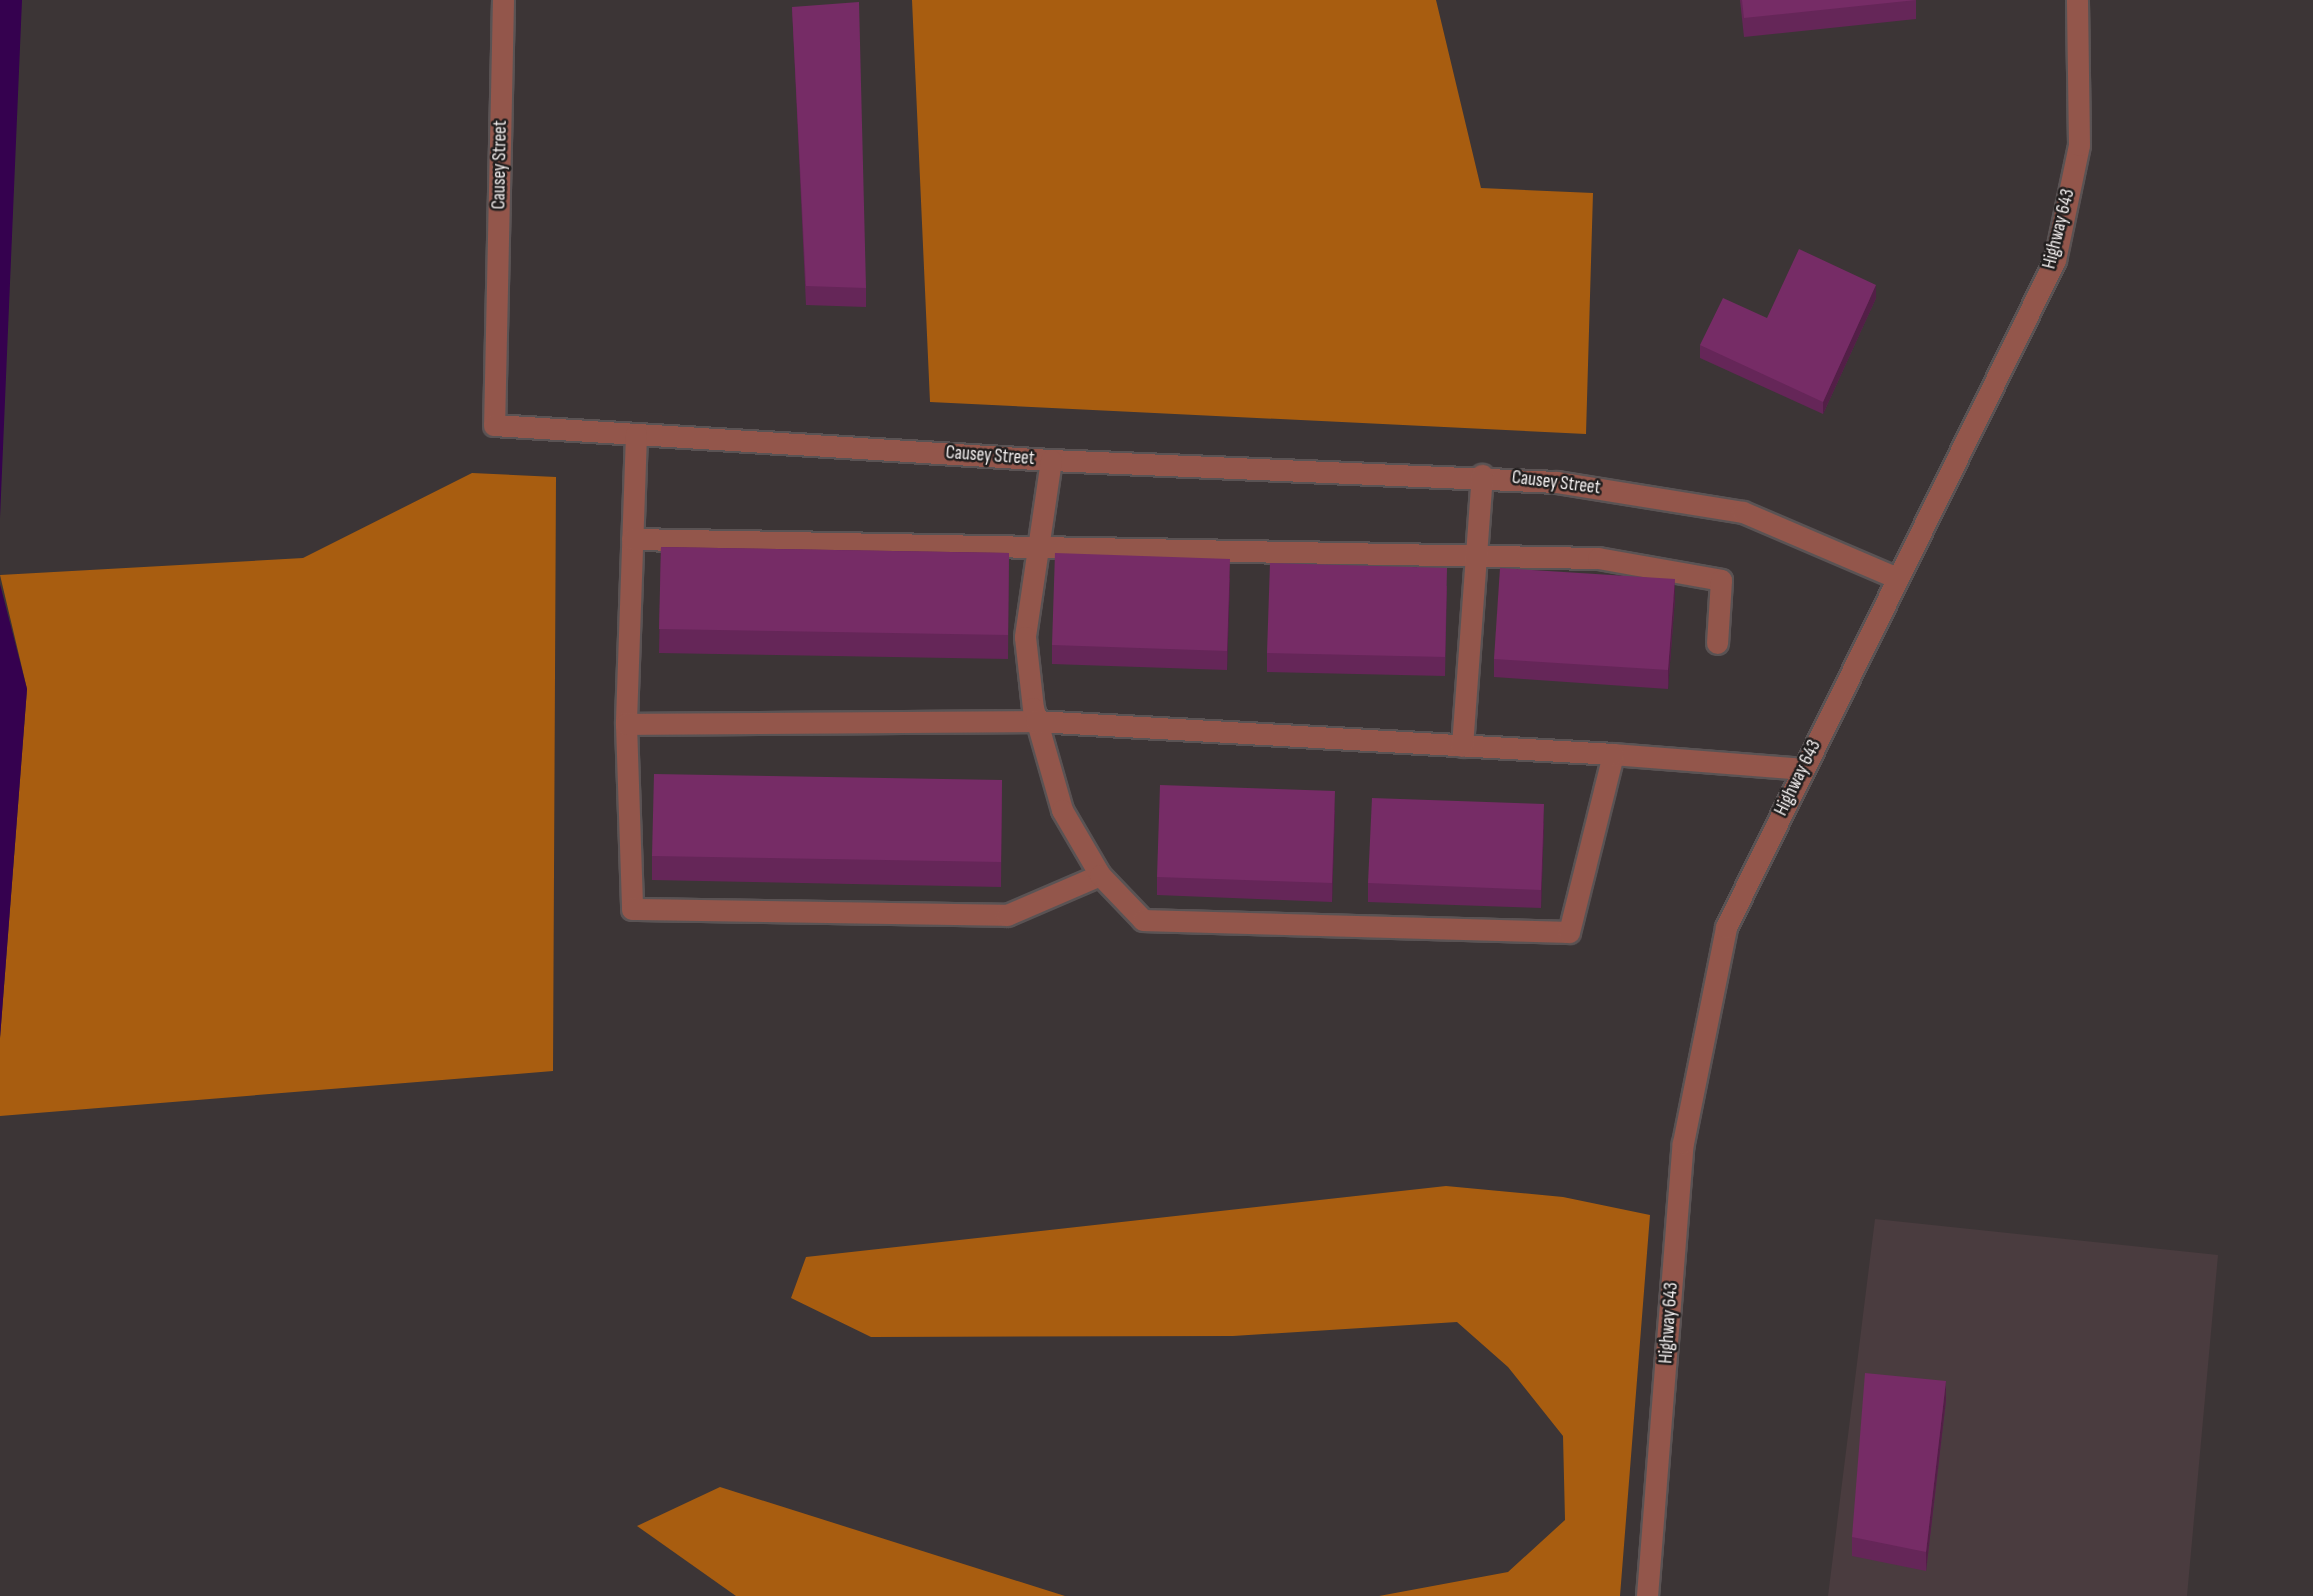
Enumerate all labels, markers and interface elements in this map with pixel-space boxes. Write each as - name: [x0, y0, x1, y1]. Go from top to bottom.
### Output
- street label: Causey Street: [488, 120, 512, 210]
- street label: Highway 643: [2038, 187, 2080, 271]
- street label: Causey Street: [945, 442, 1035, 470]
- street label: Causey Street: [1510, 466, 1602, 500]
- street label: Highway 643: [1770, 736, 1826, 820]
- street label: Highway 643: [1655, 1282, 1683, 1364]

